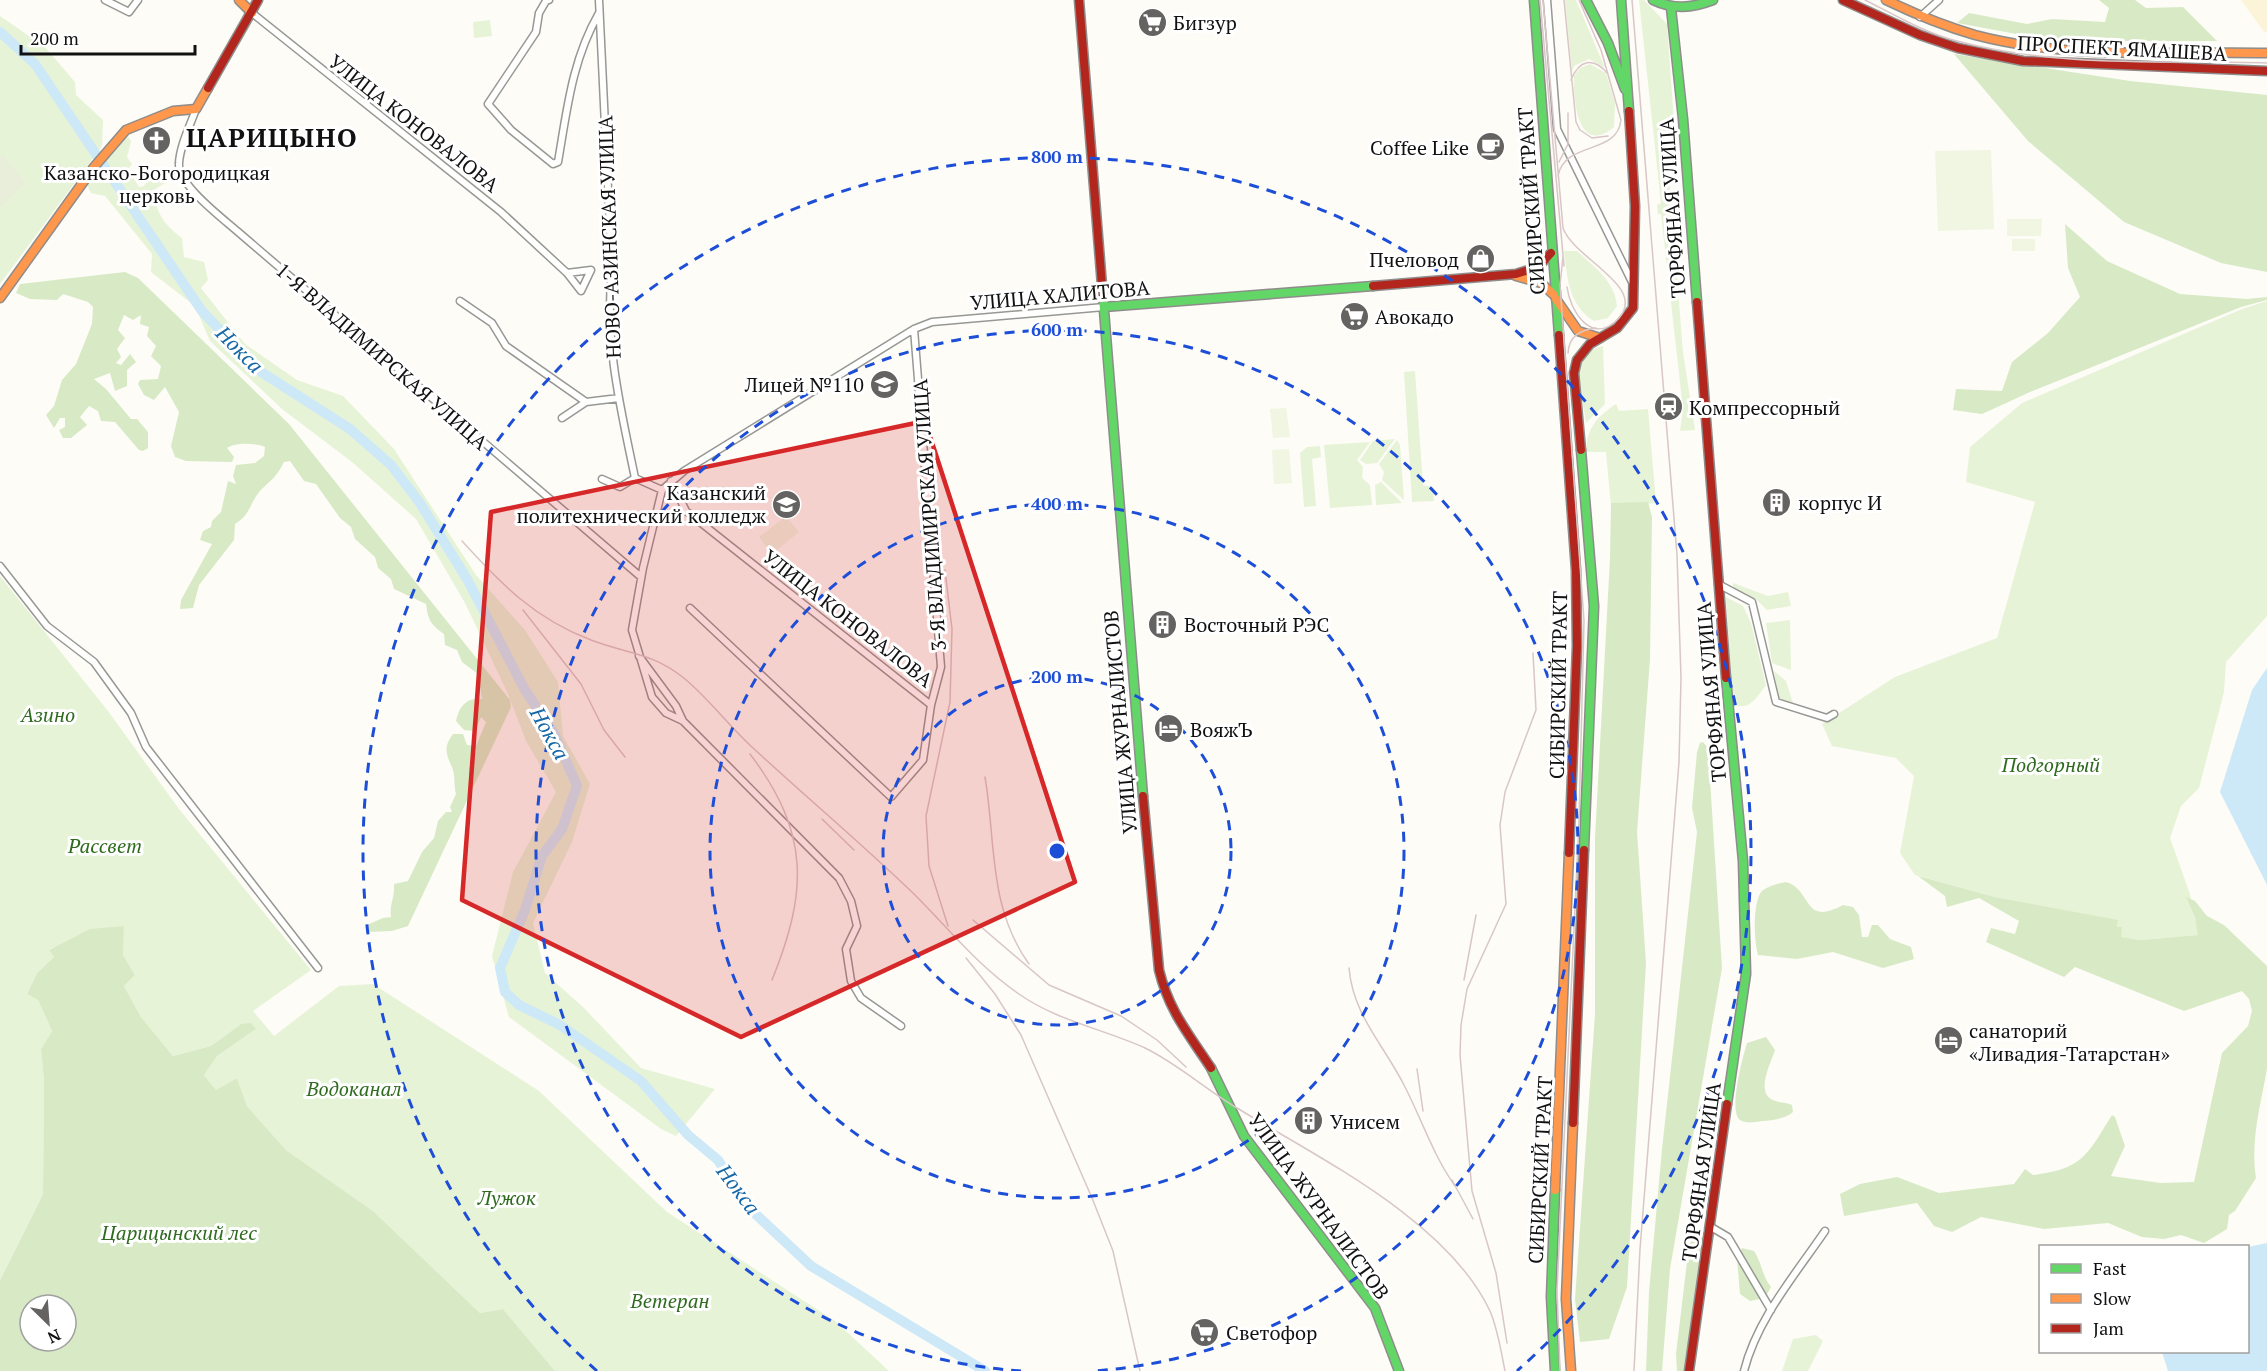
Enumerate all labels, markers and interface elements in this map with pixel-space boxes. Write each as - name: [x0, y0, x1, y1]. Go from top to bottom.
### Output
- supermarket icon: Бигзур: [1136, 6, 1168, 38]
- place label: Бигзур: [1173, 9, 1237, 36]
- scale bar: [21, 18, 195, 56]
- text: 200 m: [30, 26, 79, 50]
- street label: ПРОСПЕКТ ЯМАШЕВА: [2017, 29, 2228, 67]
- street label: УЛИЦА КОНОВАЛОВА: [323, 48, 505, 198]
- street label: СИБИРСКИЙ ТРАКТ: [1511, 106, 1551, 296]
- street label: НОВО-АЗИНСКАЯ УЛИЦА: [591, 115, 627, 359]
- street label: ТОРФЯНАЯ УЛИЦА: [1652, 117, 1692, 299]
- district label: ЦАРИЦЫНО: [186, 120, 358, 154]
- church icon: Казанско-Богородицкая церковь: [141, 125, 173, 157]
- cafe icon: Coffee Like: [1474, 131, 1506, 163]
- place label: Coffee Like: [1370, 134, 1469, 161]
- text: 800 m: [1031, 144, 1083, 168]
- place label: Казанско-Богородицкая церковь: [44, 159, 270, 209]
- shop icon: Пчеловод: [1464, 243, 1496, 275]
- place label: Пчеловод: [1369, 246, 1459, 273]
- street label: 1-Я ВЛАДИМИРСКАЯ УЛИЦА: [270, 256, 494, 456]
- street label: УЛИЦА ХАЛИТОВА: [969, 274, 1151, 316]
- supermarket icon: Авокадо: [1338, 300, 1370, 332]
- place label: Авокадо: [1375, 303, 1454, 330]
- text: 600 m: [1031, 317, 1083, 341]
- water label: Нокса: [209, 318, 270, 379]
- school or university icon: Лицей №110: [869, 368, 901, 400]
- place label: Лицей №110: [744, 371, 864, 398]
- street label: 3-Я ВЛАДИМИРСКАЯ УЛИЦА: [906, 378, 952, 652]
- station icon: Компрессорный: [1652, 391, 1684, 423]
- place label: Компрессорный: [1689, 394, 1840, 421]
- place label: Казанский политехнический колледж: [516, 479, 767, 529]
- building icon: корпус И: [1761, 486, 1793, 518]
- school or university icon: Казанский политехнический колледж: [771, 488, 803, 520]
- place label: корпус И: [1798, 489, 1882, 516]
- text: 400 m: [1031, 491, 1083, 515]
- street label: УЛИЦА КОНОВАЛОВА: [757, 543, 939, 693]
- street label: СИБИРСКИЙ ТРАКТ: [1543, 591, 1573, 779]
- street label: ТОРФЯНАЯ УЛИЦА: [1690, 600, 1732, 783]
- building icon: Восточный РЭС: [1147, 608, 1179, 640]
- street label: УЛИЦА ЖУРНАЛИСТОВ: [1097, 609, 1143, 835]
- place label: Восточный РЭС: [1184, 611, 1329, 638]
- text: 200 m: [1031, 664, 1083, 688]
- park label: Азино: [20, 701, 75, 728]
- water label: Нокса: [524, 701, 576, 764]
- hotel icon: ВояжЪ: [1153, 713, 1185, 745]
- place label: ВояжЪ: [1190, 716, 1253, 743]
- park label: Подгорный: [2001, 751, 2100, 778]
- park label: Рассвет: [67, 832, 142, 859]
- centre of rings: [1047, 841, 1067, 861]
- place label: санаторий «Ливадия-Татарстан»: [1969, 1017, 2170, 1067]
- hotel icon: санаторий «Ливадия-Татарстан»: [1932, 1025, 1964, 1057]
- park label: Водоканал: [305, 1075, 402, 1102]
- street label: СИБИРСКИЙ ТРАКТ: [1522, 1075, 1558, 1265]
- street label: ТОРФЯНАЯ УЛИЦА: [1675, 1080, 1727, 1263]
- building icon: Унисем: [1293, 1105, 1325, 1137]
- street label: УЛИЦА ЖУРНАЛИСТОВ: [1242, 1107, 1396, 1305]
- place label: Унисем: [1330, 1108, 1400, 1135]
- water label: Нокса: [710, 1157, 767, 1220]
- park label: Лужок: [477, 1184, 536, 1211]
- park label: Царицынский лес: [100, 1219, 257, 1246]
- legend: [2039, 1245, 2249, 1353]
- text: Fast: [2093, 1256, 2127, 1280]
- text: Slow: [2093, 1286, 2132, 1310]
- park label: Ветеран: [630, 1287, 709, 1314]
- north arrow: [18, 1293, 78, 1353]
- supermarket icon: Светофор: [1189, 1316, 1221, 1348]
- text: Jam: [2093, 1316, 2124, 1340]
- place label: Светофор: [1226, 1319, 1317, 1346]
- text: N: [44, 1324, 64, 1349]

